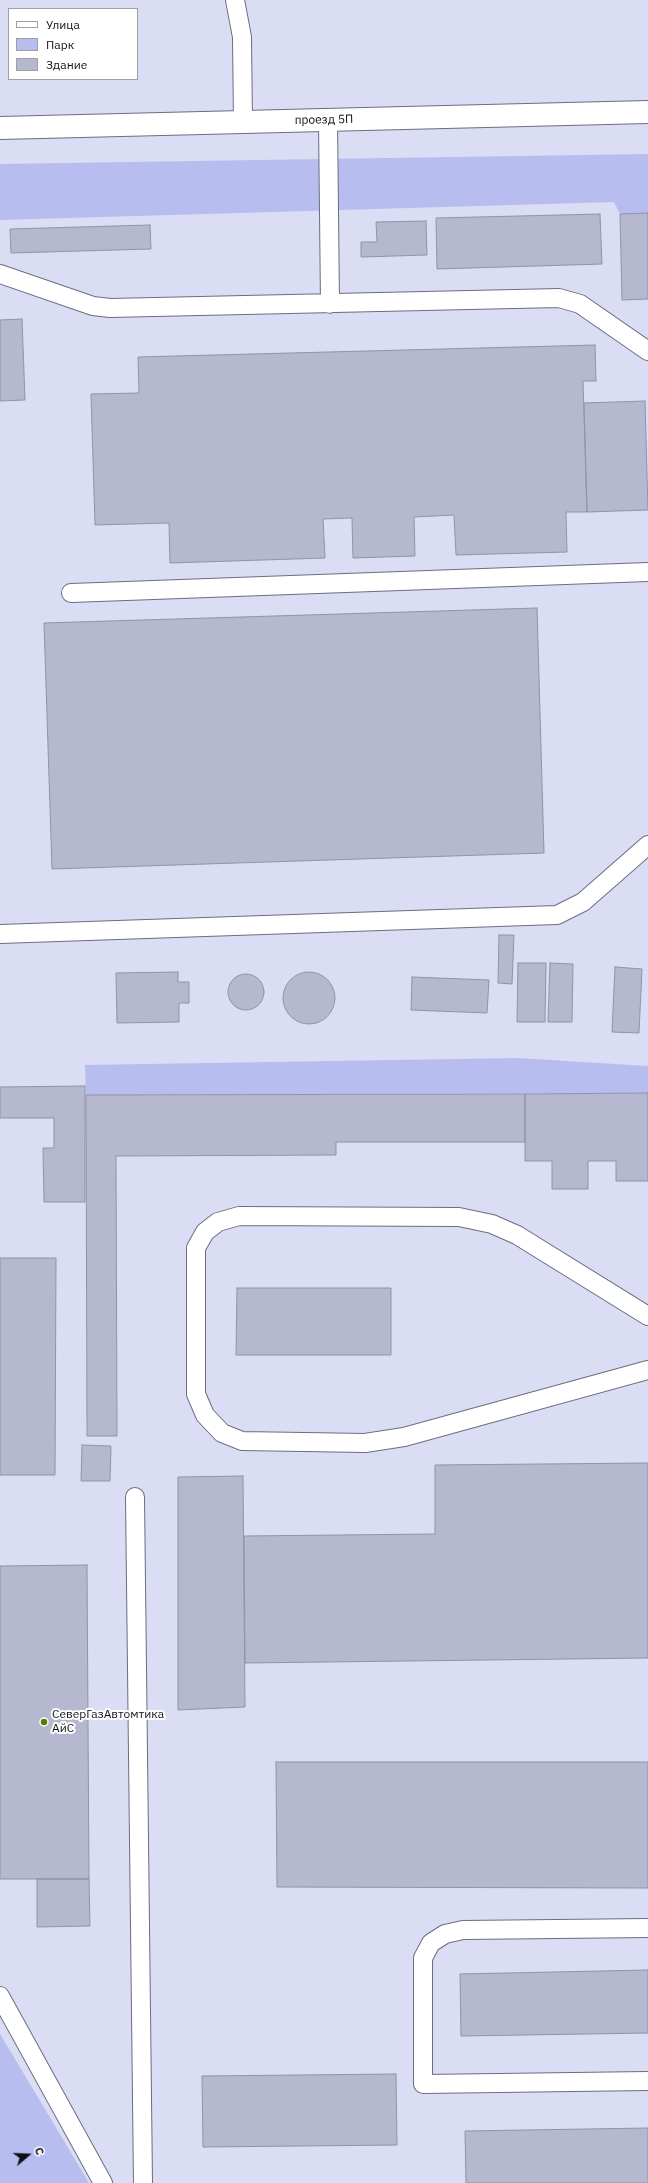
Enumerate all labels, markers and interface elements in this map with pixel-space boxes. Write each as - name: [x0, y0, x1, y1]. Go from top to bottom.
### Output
- legend: [8, 8, 138, 80]
- text: Улица: [46, 17, 80, 32]
- text: Парк: [46, 37, 74, 52]
- text: Здание: [46, 57, 87, 72]
- street label: проезд 5П: [295, 112, 353, 128]
- place label: СеверГазАвтомтика АйС: [52, 1708, 164, 1736]
- marker: СеверГазАвтомтика АйС: [39, 1717, 49, 1727]
- north arrow: [8, 2135, 48, 2175]
- text: С: [32, 2145, 47, 2157]

